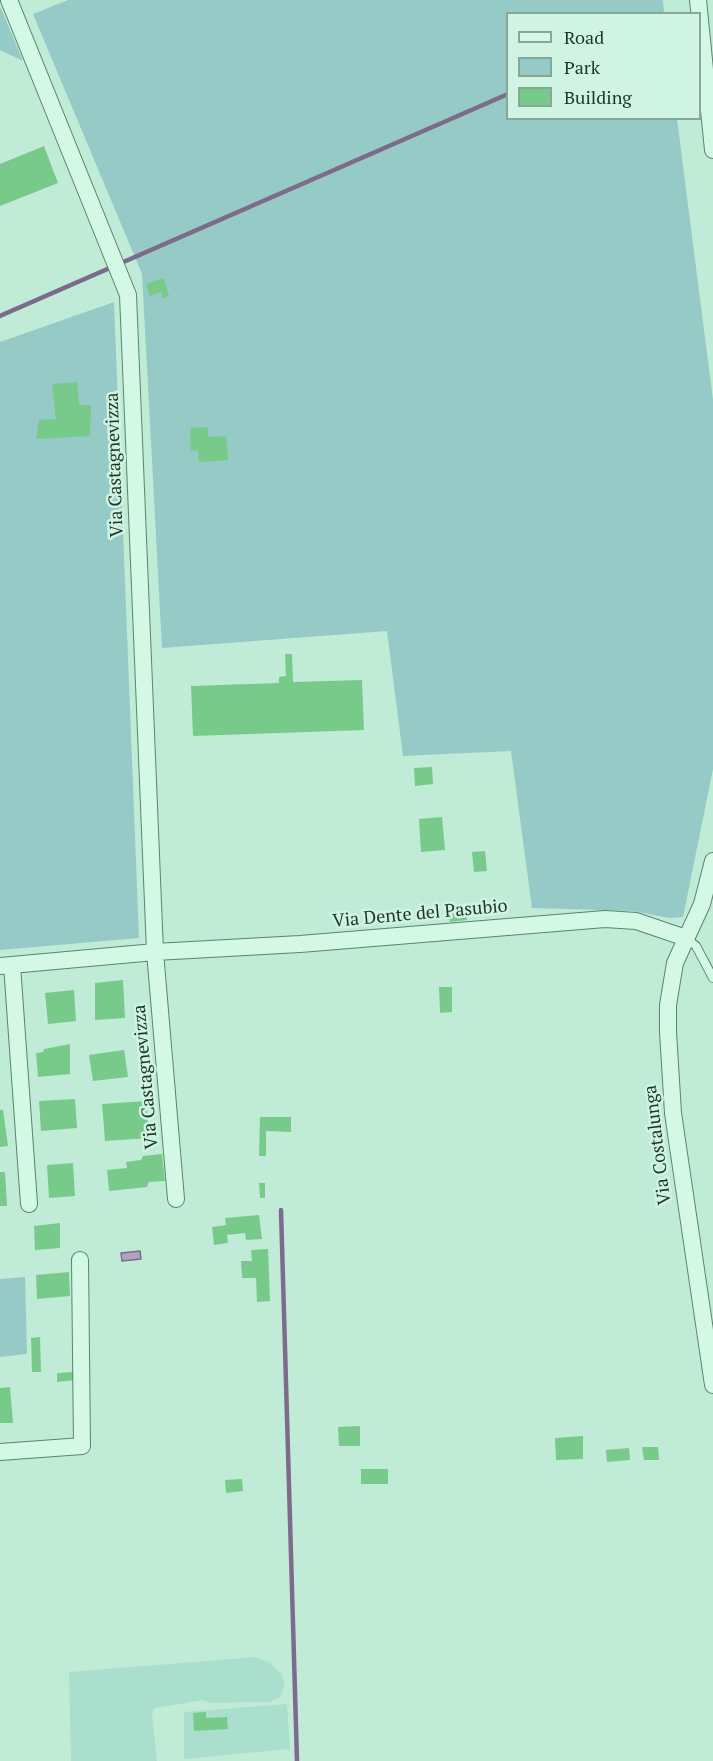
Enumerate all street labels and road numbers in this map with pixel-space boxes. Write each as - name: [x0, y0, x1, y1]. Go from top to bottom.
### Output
- street label: Via Castagnevizza: [102, 392, 128, 538]
- street label: Via Dente del Pasubio: [332, 896, 508, 932]
- street label: Via Castagnevizza: [129, 1004, 163, 1150]
- street label: Via Costalunga: [640, 1084, 676, 1206]

